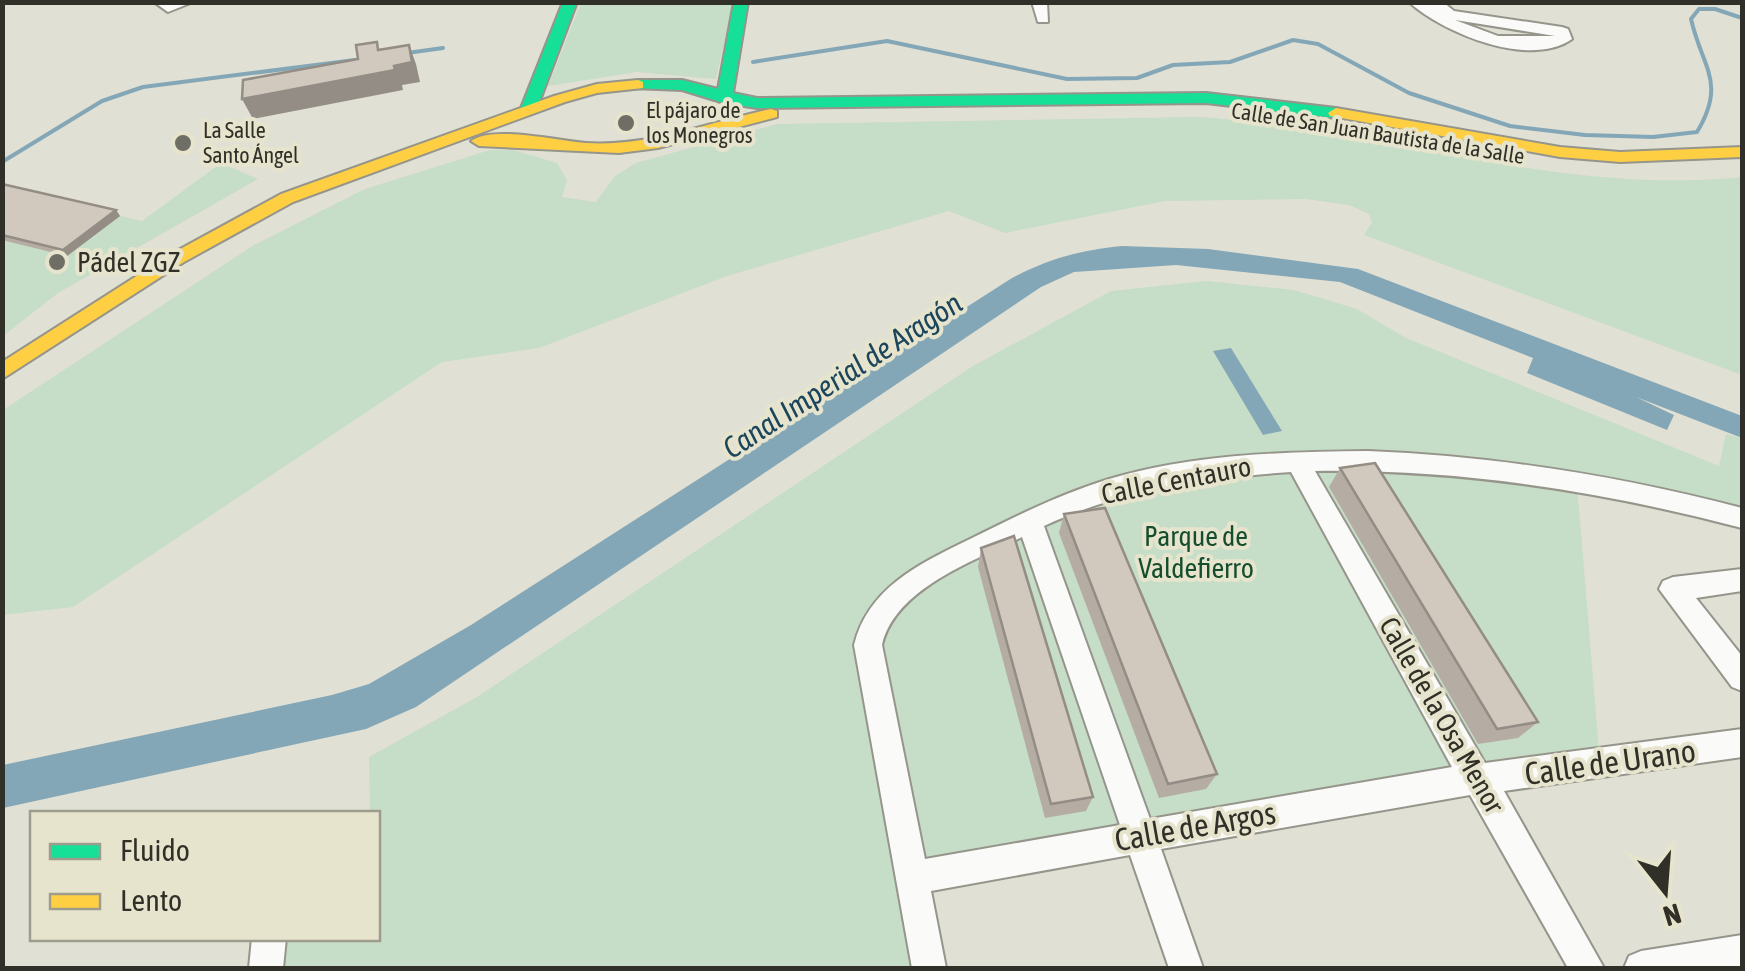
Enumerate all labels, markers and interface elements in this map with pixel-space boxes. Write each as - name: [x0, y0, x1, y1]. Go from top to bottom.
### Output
- place label: El pájaro de los Monegros: [646, 97, 753, 148]
- street label: Calle de San Juan Bautista de la Salle: [1230, 97, 1526, 169]
- marker: El pájaro de los Monegros: [615, 112, 637, 134]
- place label: La Salle Santo Ángel: [203, 117, 299, 168]
- marker: La Salle Santo Ángel: [172, 132, 194, 154]
- place label: Pádel ZGZ: [77, 246, 180, 278]
- marker: Pádel ZGZ: [46, 251, 68, 273]
- water label: Canal Imperial de Aragón: [716, 285, 968, 465]
- street label: Calle Centauro: [1099, 450, 1253, 510]
- park label: Parque de Valdefierro: [1138, 520, 1254, 584]
- street label: Calle de la Osa Menor: [1373, 612, 1511, 819]
- street label: Calle de Urano: [1522, 732, 1698, 792]
- street label: Calle de Argos: [1112, 794, 1278, 858]
- legend: [30, 811, 380, 941]
- text: Fluido: [120, 833, 190, 867]
- north arrow: [1615, 841, 1715, 941]
- text: Lento: [120, 883, 182, 917]
- text: N: [1660, 897, 1685, 933]

